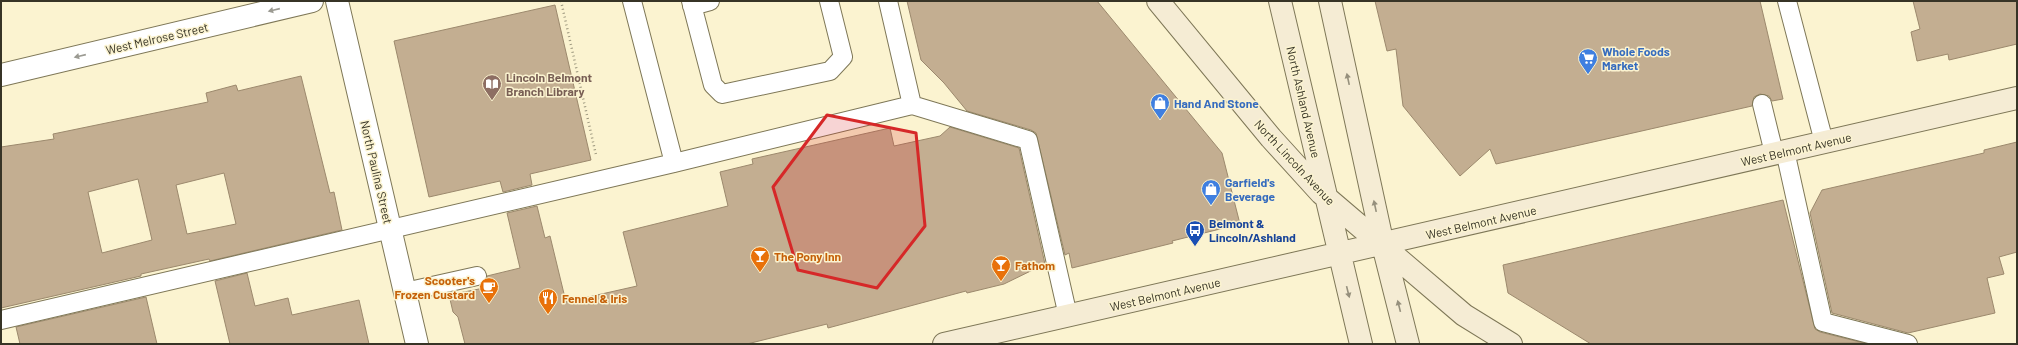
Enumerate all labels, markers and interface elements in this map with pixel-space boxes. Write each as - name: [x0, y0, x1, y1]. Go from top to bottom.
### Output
- one-way arrow: [268, 7, 280, 13]
- street label: West Melrose Street: [104, 19, 210, 57]
- place label: Whole Foods Market: [1602, 44, 1670, 72]
- street label: North Ashland Avenue: [1284, 45, 1324, 159]
- supermarket icon: Whole Foods Market: [1577, 47, 1599, 75]
- one-way arrow: [73, 53, 85, 59]
- place label: Lincoln Belmont Branch Library: [506, 70, 593, 98]
- library icon: Lincoln Belmont Branch Library: [481, 73, 503, 101]
- one-way arrow: [1344, 73, 1350, 85]
- shop icon: Hand And Stone: [1149, 92, 1171, 120]
- place label: Hand And Stone: [1174, 96, 1259, 110]
- street label: North Lincoln Avenue: [1252, 117, 1338, 207]
- street label: North Paulina Street: [358, 119, 396, 225]
- street label: West Belmont Avenue: [1739, 129, 1853, 169]
- place label: Garfield's Beverage: [1225, 175, 1276, 203]
- shop icon: Garfield's Beverage: [1200, 178, 1222, 206]
- one-way arrow: [1372, 200, 1378, 213]
- street label: West Belmont Avenue: [1424, 202, 1538, 242]
- place label: Belmont & Lincoln/Ashland: [1209, 216, 1296, 244]
- bus stop icon: Belmont & Lincoln/Ashland: [1184, 219, 1206, 247]
- bar icon: The Pony Inn: [749, 245, 771, 273]
- place label: The Pony Inn: [774, 249, 841, 263]
- bar icon: Fathom: [990, 254, 1012, 282]
- place label: Fathom: [1015, 258, 1055, 272]
- place label: Scooter's Frozen Custard: [394, 273, 475, 301]
- street label: West Belmont Avenue: [1108, 274, 1222, 314]
- cafe icon: Scooter's Frozen Custard: [478, 276, 500, 304]
- restaurant icon: Fennel & Iris: [537, 287, 559, 315]
- one-way arrow: [1345, 287, 1351, 299]
- place label: Fennel & Iris: [562, 291, 627, 305]
- one-way arrow: [1395, 300, 1401, 312]

